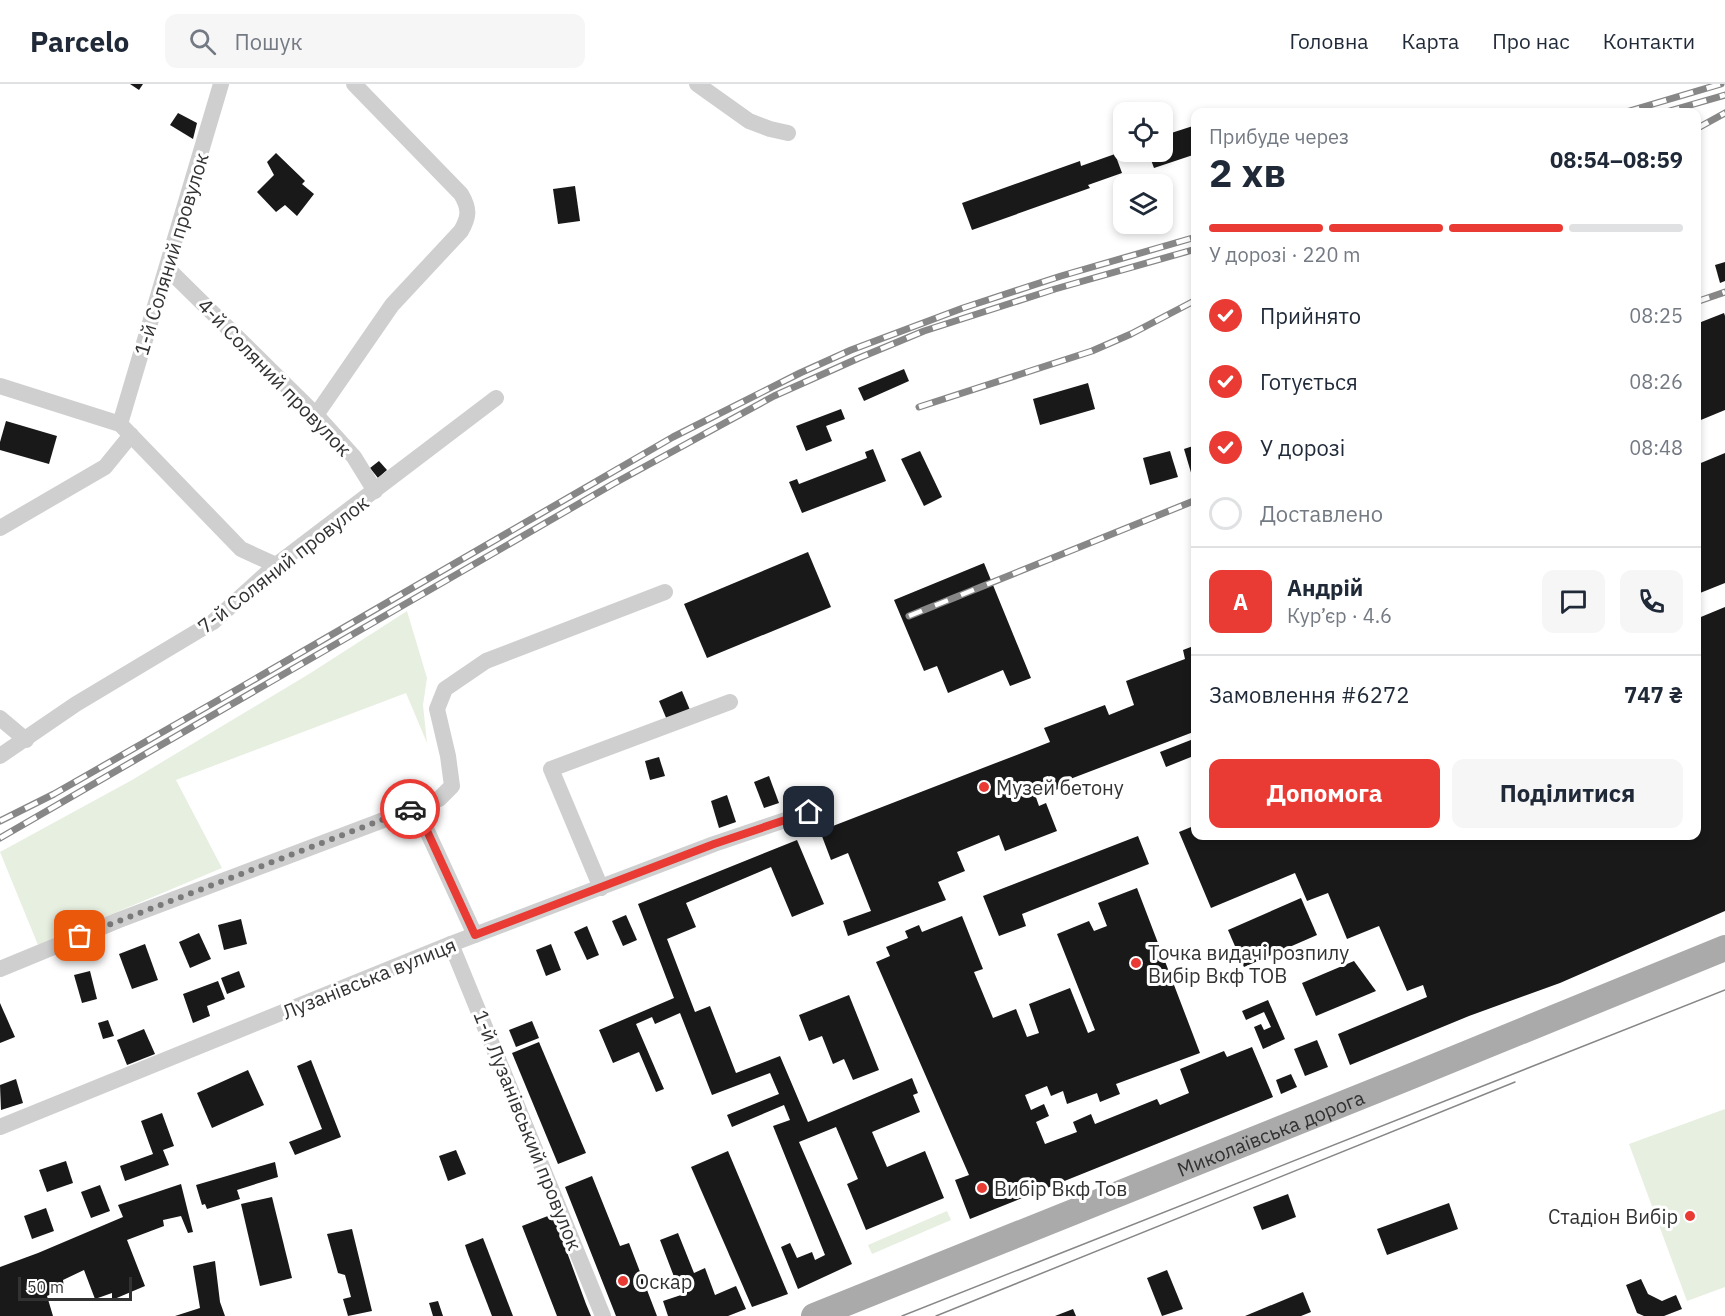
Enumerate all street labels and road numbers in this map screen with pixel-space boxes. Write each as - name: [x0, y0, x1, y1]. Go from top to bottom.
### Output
- street label: 1-й Соляний провулок: [127, 149, 215, 359]
- street label: 4-й Соляний провулок: [192, 292, 358, 462]
- street label: 7-й Соляний провулок: [192, 489, 374, 639]
- street label: Лузанівська вулиця: [278, 931, 460, 1025]
- street label: 1-й Лузанівський провулок: [467, 1006, 589, 1254]
- street label: Миколаївська дорога: [1173, 1083, 1369, 1182]

